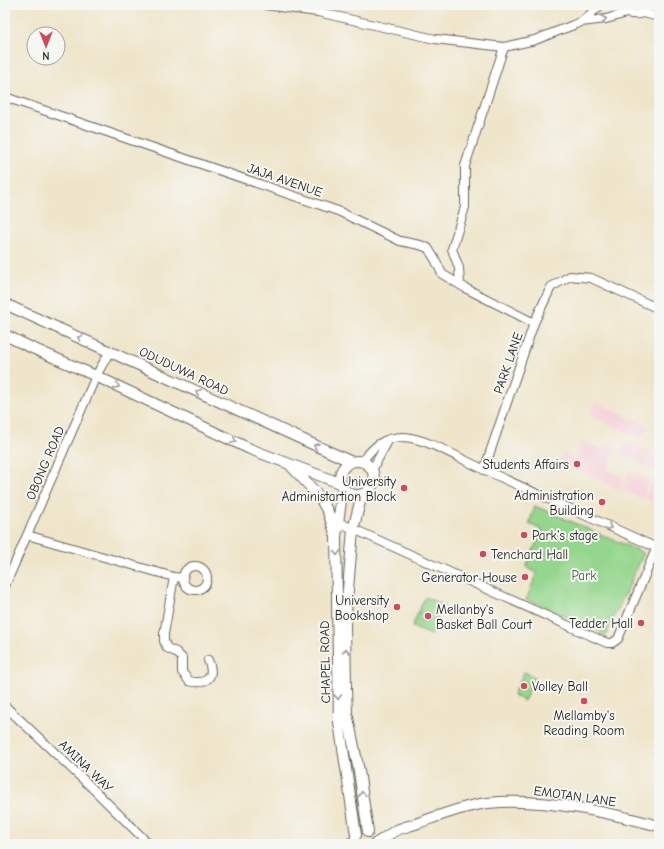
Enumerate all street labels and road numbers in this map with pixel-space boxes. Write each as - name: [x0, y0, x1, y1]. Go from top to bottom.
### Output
- street label: JAJA AVENUE: [245, 160, 325, 200]
- street label: PARK LANE: [490, 330, 526, 396]
- street label: ODUDUWA ROAD: [137, 344, 231, 398]
- street label: OBONG ROAD: [23, 424, 67, 502]
- street label: CHAPEL ROAD: [317, 621, 333, 703]
- street label: AMINA WAY: [56, 737, 116, 796]
- street label: EMOTAN LANE: [533, 783, 617, 809]

